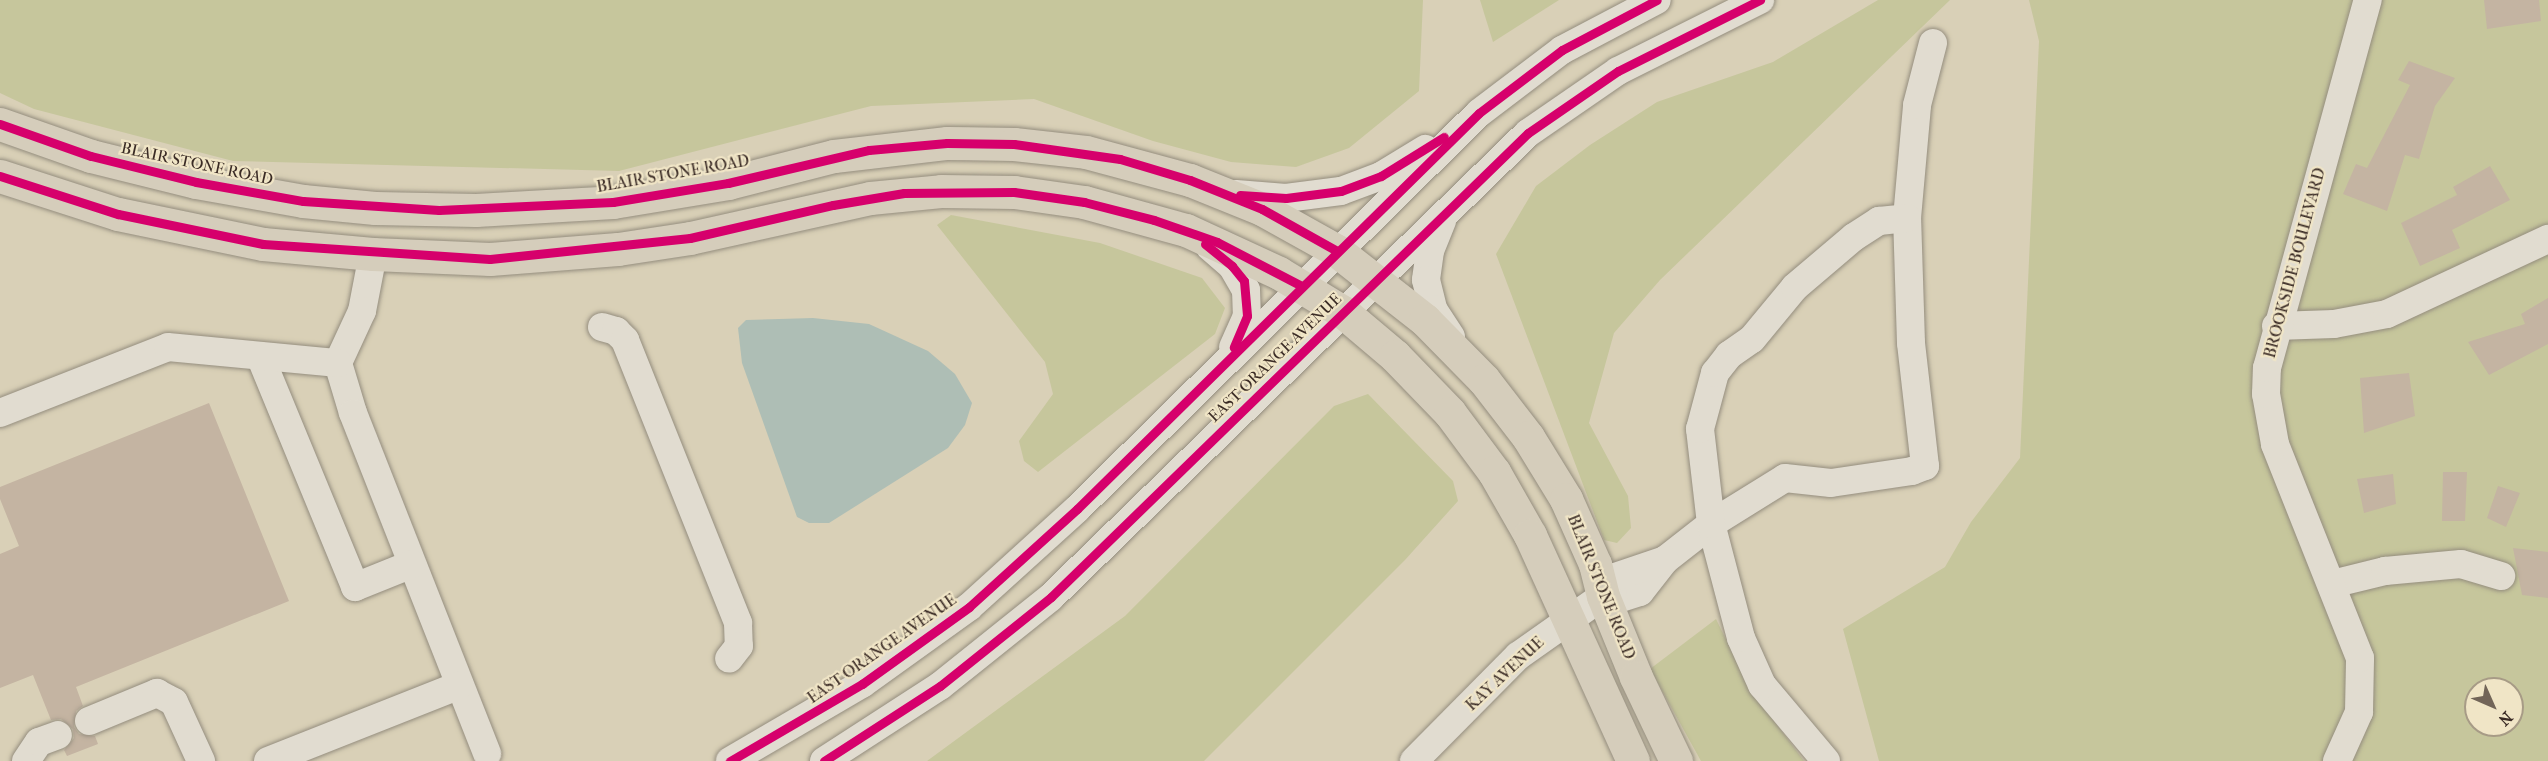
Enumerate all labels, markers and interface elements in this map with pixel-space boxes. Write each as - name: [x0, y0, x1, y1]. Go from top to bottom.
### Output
- street label: BLAIR STONE ROAD: [119, 139, 275, 189]
- street label: BLAIR STONE ROAD: [595, 151, 751, 197]
- street label: BROOKSIDE BOULEVARD: [2260, 166, 2330, 360]
- street label: EAST ORANGE AVENUE: [1204, 289, 1346, 427]
- street label: BLAIR STONE ROAD: [1563, 512, 1639, 662]
- street label: EAST ORANGE AVENUE: [804, 590, 960, 708]
- street label: KAY AVENUE: [1462, 633, 1548, 715]
- north arrow: [2464, 677, 2524, 737]
- text: N: [2495, 708, 2517, 730]

